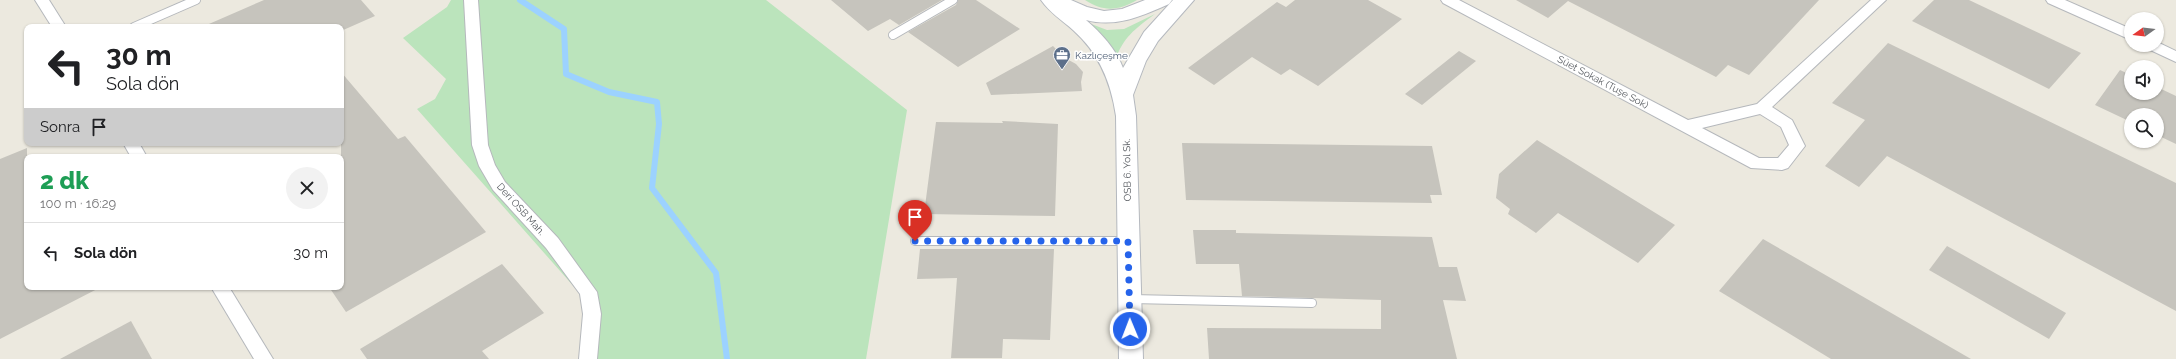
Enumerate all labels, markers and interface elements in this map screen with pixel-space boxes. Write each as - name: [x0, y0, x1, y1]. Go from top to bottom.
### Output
- north arrow: [2124, 12, 2164, 52]
- map controls: [2124, 12, 2164, 148]
- text: 30 m: [106, 39, 172, 72]
- icon: left: [40, 40, 92, 92]
- office icon: Kazlıçeşme: [1052, 45, 1072, 70]
- place label: Kazlıçeşme: [1075, 50, 1128, 61]
- street label: Süet Sokak (Tuşe Sok): [1556, 53, 1651, 111]
- button: sound: [2124, 60, 2164, 100]
- text: Sola dön: [106, 73, 179, 94]
- button: search: [2124, 108, 2164, 148]
- icon: arrive: [88, 116, 110, 138]
- text: Sonra: [40, 118, 80, 136]
- street label: OSB 6. Yol Sk.: [1121, 138, 1133, 201]
- text: 2 dk: [40, 166, 89, 195]
- button: close: [286, 167, 328, 209]
- street label: Deri OSB Mah.: [495, 181, 547, 237]
- text: 100 m · 16:29: [40, 196, 116, 211]
- pin: [898, 200, 932, 241]
- icon: arrive: [904, 206, 926, 228]
- icon: left: [40, 242, 62, 264]
- text: Sola dön: [74, 244, 137, 262]
- text: 30 m: [293, 244, 328, 262]
- position arrow: [1109, 308, 1151, 350]

